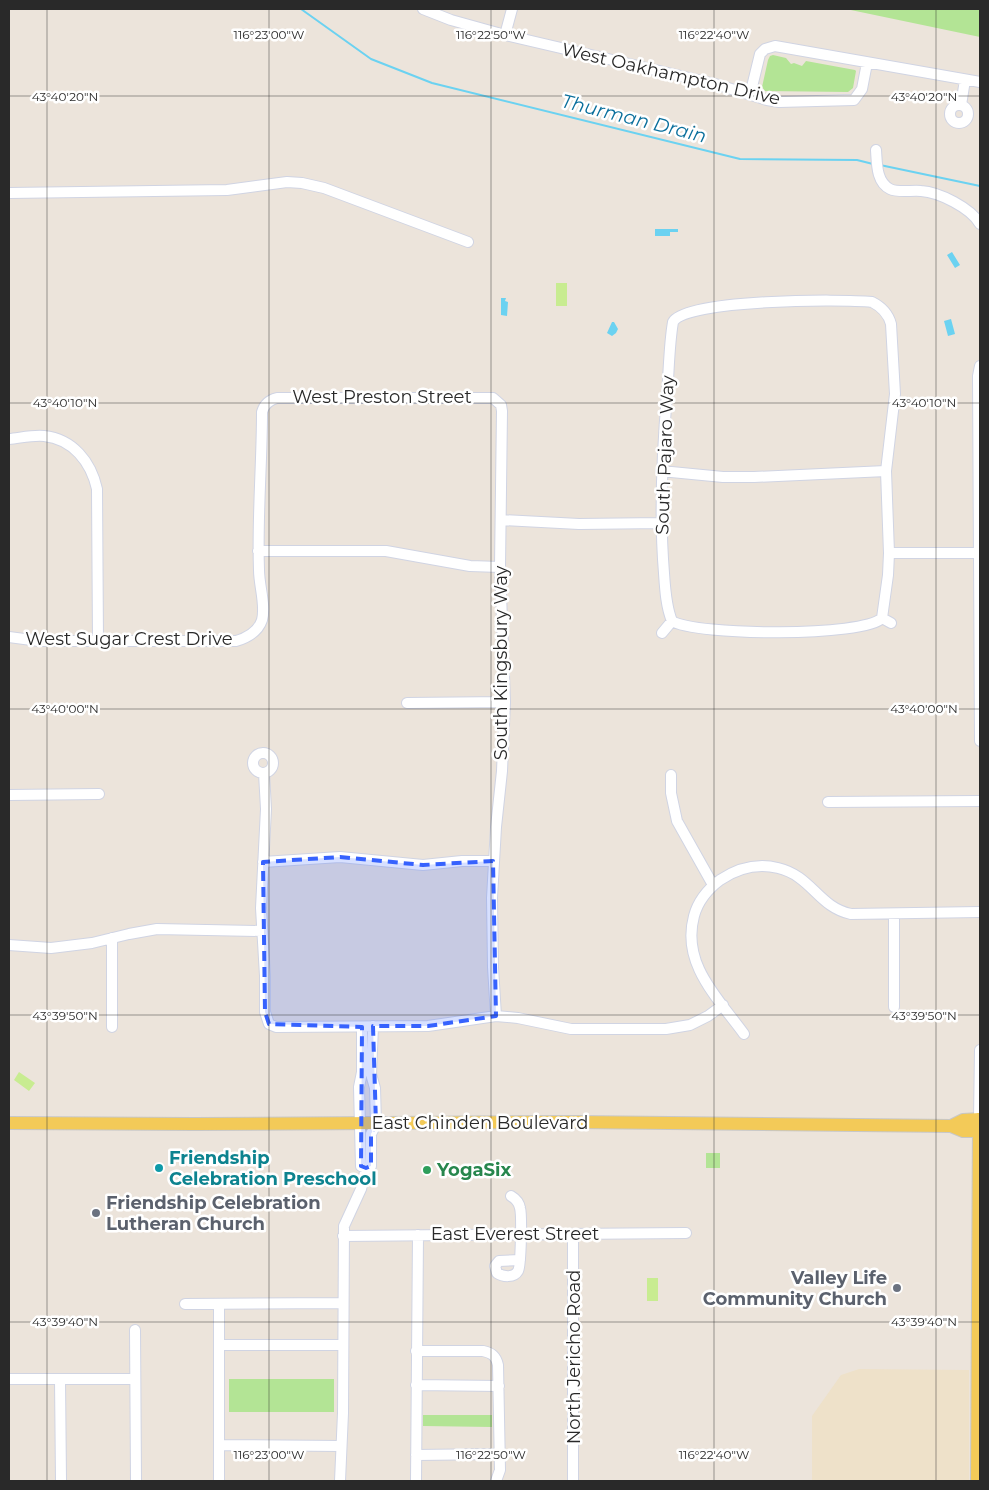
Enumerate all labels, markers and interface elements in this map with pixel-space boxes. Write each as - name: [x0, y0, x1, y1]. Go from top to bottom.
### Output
- text: 116°23'00"W: [234, 27, 304, 42]
- text: 116°22'50"W: [456, 27, 526, 42]
- text: 116°22'40"W: [679, 27, 749, 42]
- street label: West Oakhampton Drive: [560, 38, 783, 110]
- text: 43°40'20"N: [32, 89, 98, 104]
- water label: Thurman Drain: [559, 89, 709, 148]
- text: 43°40'20"N: [891, 89, 957, 104]
- street label: South Pajaro Way: [651, 375, 679, 535]
- street label: West Preston Street: [292, 386, 472, 408]
- text: 43°40'10"N: [33, 395, 97, 410]
- text: 43°40'10"N: [892, 395, 956, 410]
- street label: South Kingsbury Way: [490, 566, 512, 760]
- street label: West Sugar Crest Drive: [25, 628, 233, 650]
- text: 43°40'00"N: [31, 701, 99, 716]
- text: 43°40'00"N: [890, 701, 958, 716]
- text: 43°39'50"N: [32, 1008, 98, 1023]
- text: 43°39'50"N: [891, 1008, 957, 1023]
- street label: East Chinden Boulevard: [372, 1112, 588, 1134]
- place label: Friendship Celebration Preschool: [169, 1147, 377, 1190]
- place label: YogaSix: [436, 1159, 511, 1181]
- marker: Friendship Celebration Preschool: [153, 1162, 165, 1174]
- marker: YogaSix: [421, 1164, 433, 1176]
- place label: Friendship Celebration Lutheran Church: [106, 1192, 321, 1235]
- marker: Friendship Celebration Lutheran Church: [90, 1207, 102, 1219]
- street label: East Everest Street: [431, 1223, 599, 1245]
- place label: Valley Life Community Church: [703, 1267, 887, 1310]
- street label: North Jericho Road: [563, 1270, 585, 1444]
- marker: Valley Life Community Church: [891, 1282, 903, 1294]
- text: 43°39'40"N: [32, 1314, 98, 1329]
- text: 43°39'40"N: [891, 1314, 957, 1329]
- text: 116°23'00"W: [234, 1447, 304, 1462]
- text: 116°22'50"W: [456, 1447, 526, 1462]
- text: 116°22'40"W: [679, 1447, 749, 1462]

